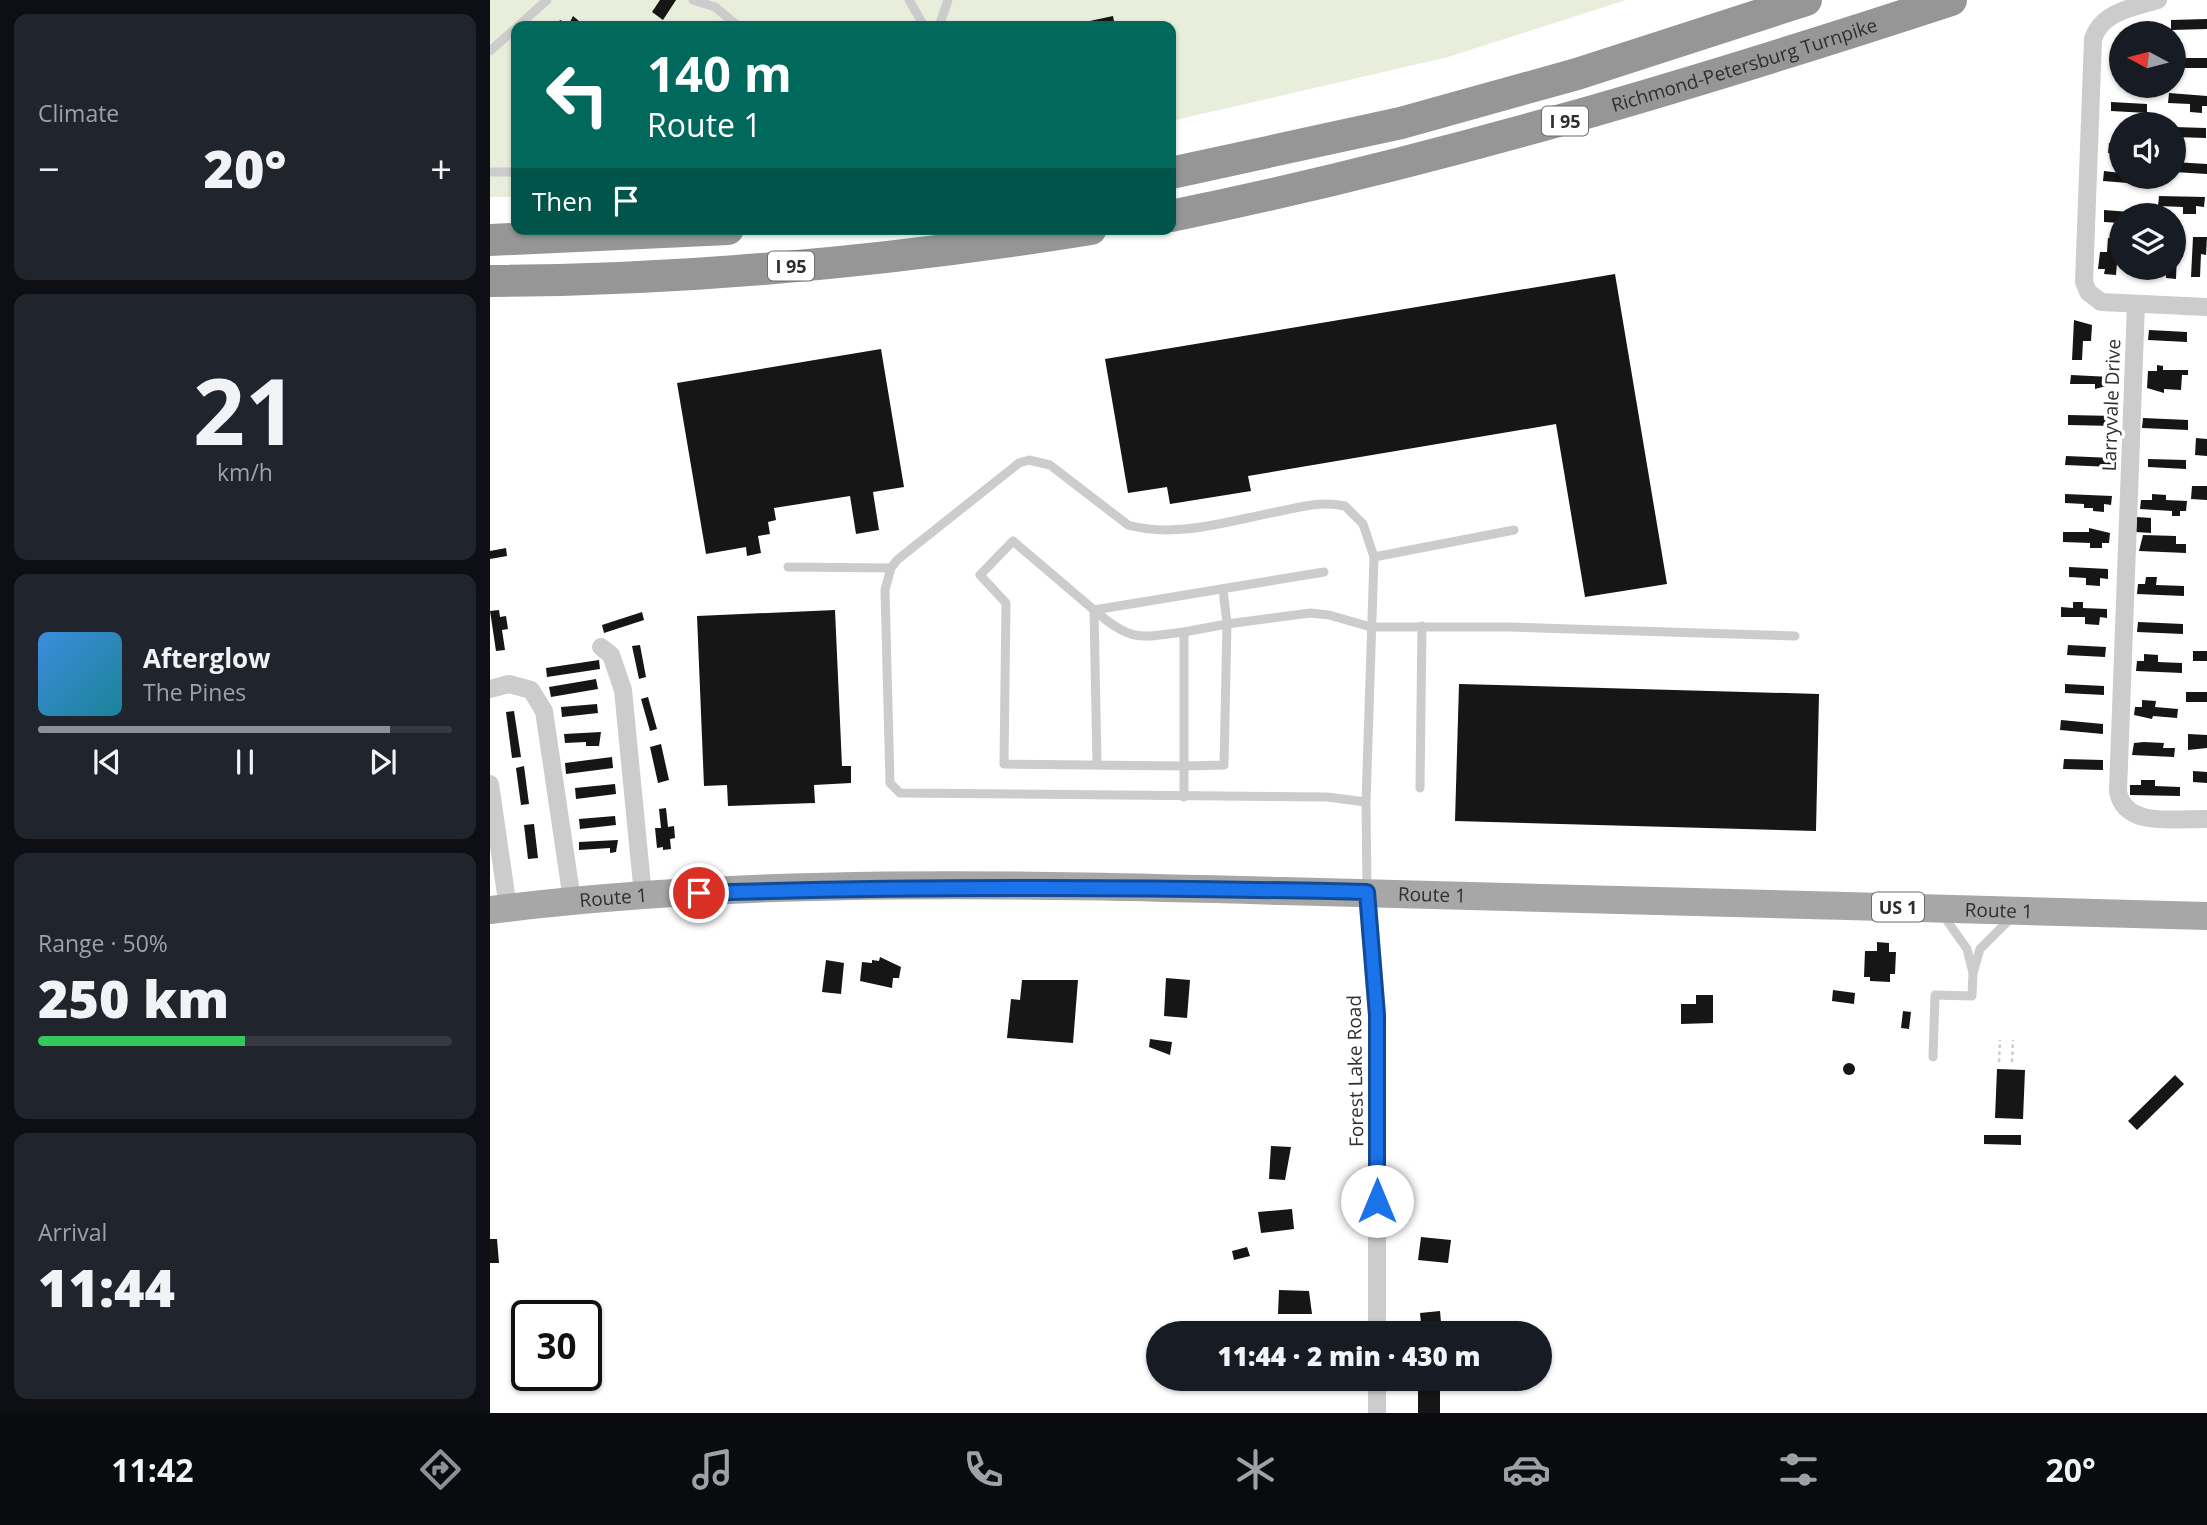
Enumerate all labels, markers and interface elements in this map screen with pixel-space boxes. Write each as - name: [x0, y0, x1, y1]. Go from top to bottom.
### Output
- street label: Richmond-Petersburg Turnpike: [1608, 12, 1881, 118]
- north arrow: [2109, 21, 2186, 98]
- map controls: [2109, 21, 2186, 280]
- text: 140 m: [647, 40, 792, 106]
- icon: left: [532, 49, 623, 140]
- text: Climate: [38, 97, 119, 129]
- text: Route 1: [647, 103, 762, 146]
- road number: I 95: [1542, 106, 1588, 136]
- button: sound: [2109, 112, 2186, 189]
- text: 20°: [204, 132, 286, 203]
- text: −: [38, 142, 60, 194]
- text: +: [430, 142, 452, 194]
- icon: arrive: [607, 182, 645, 220]
- text: Then: [532, 183, 593, 219]
- button: layers: [2109, 203, 2186, 280]
- road number: I 95: [768, 252, 814, 280]
- street label: Larryvale Drive: [2096, 338, 2126, 472]
- text: 21: [193, 348, 297, 472]
- text: km/h: [217, 456, 273, 488]
- text: Afterglow: [143, 640, 270, 676]
- text: The Pines: [143, 676, 246, 708]
- icon: previous: [88, 743, 126, 781]
- icon: pause: [226, 743, 264, 781]
- icon: next: [364, 743, 402, 781]
- pin: [669, 863, 729, 923]
- icon: arrive: [680, 874, 718, 912]
- street label: Route 1: [1398, 881, 1466, 908]
- street label: Route 1: [578, 882, 648, 913]
- road number: US 1: [1872, 893, 1924, 922]
- street label: Route 1: [1964, 896, 2033, 924]
- text: Range · 50%: [38, 927, 168, 959]
- text: 250 km: [38, 962, 229, 1033]
- street label: Forest Lake Road: [1341, 995, 1369, 1147]
- position arrow: [1340, 1164, 1414, 1238]
- text: Arrival: [38, 1216, 107, 1248]
- text: 11:44: [38, 1251, 175, 1322]
- speed limit sign: 30: [511, 1300, 602, 1391]
- text: 11:44 · 2 min · 430 m: [1218, 1338, 1480, 1374]
- icon: directions: [416, 1445, 465, 1494]
- icon: music: [688, 1445, 737, 1494]
- icon: phone: [959, 1445, 1008, 1494]
- icon: climate: [1231, 1445, 1280, 1494]
- icon: car: [1502, 1445, 1551, 1494]
- icon: filters: [1774, 1445, 1823, 1494]
- text: 11:42: [111, 1448, 194, 1491]
- text: 20°: [2045, 1448, 2096, 1491]

